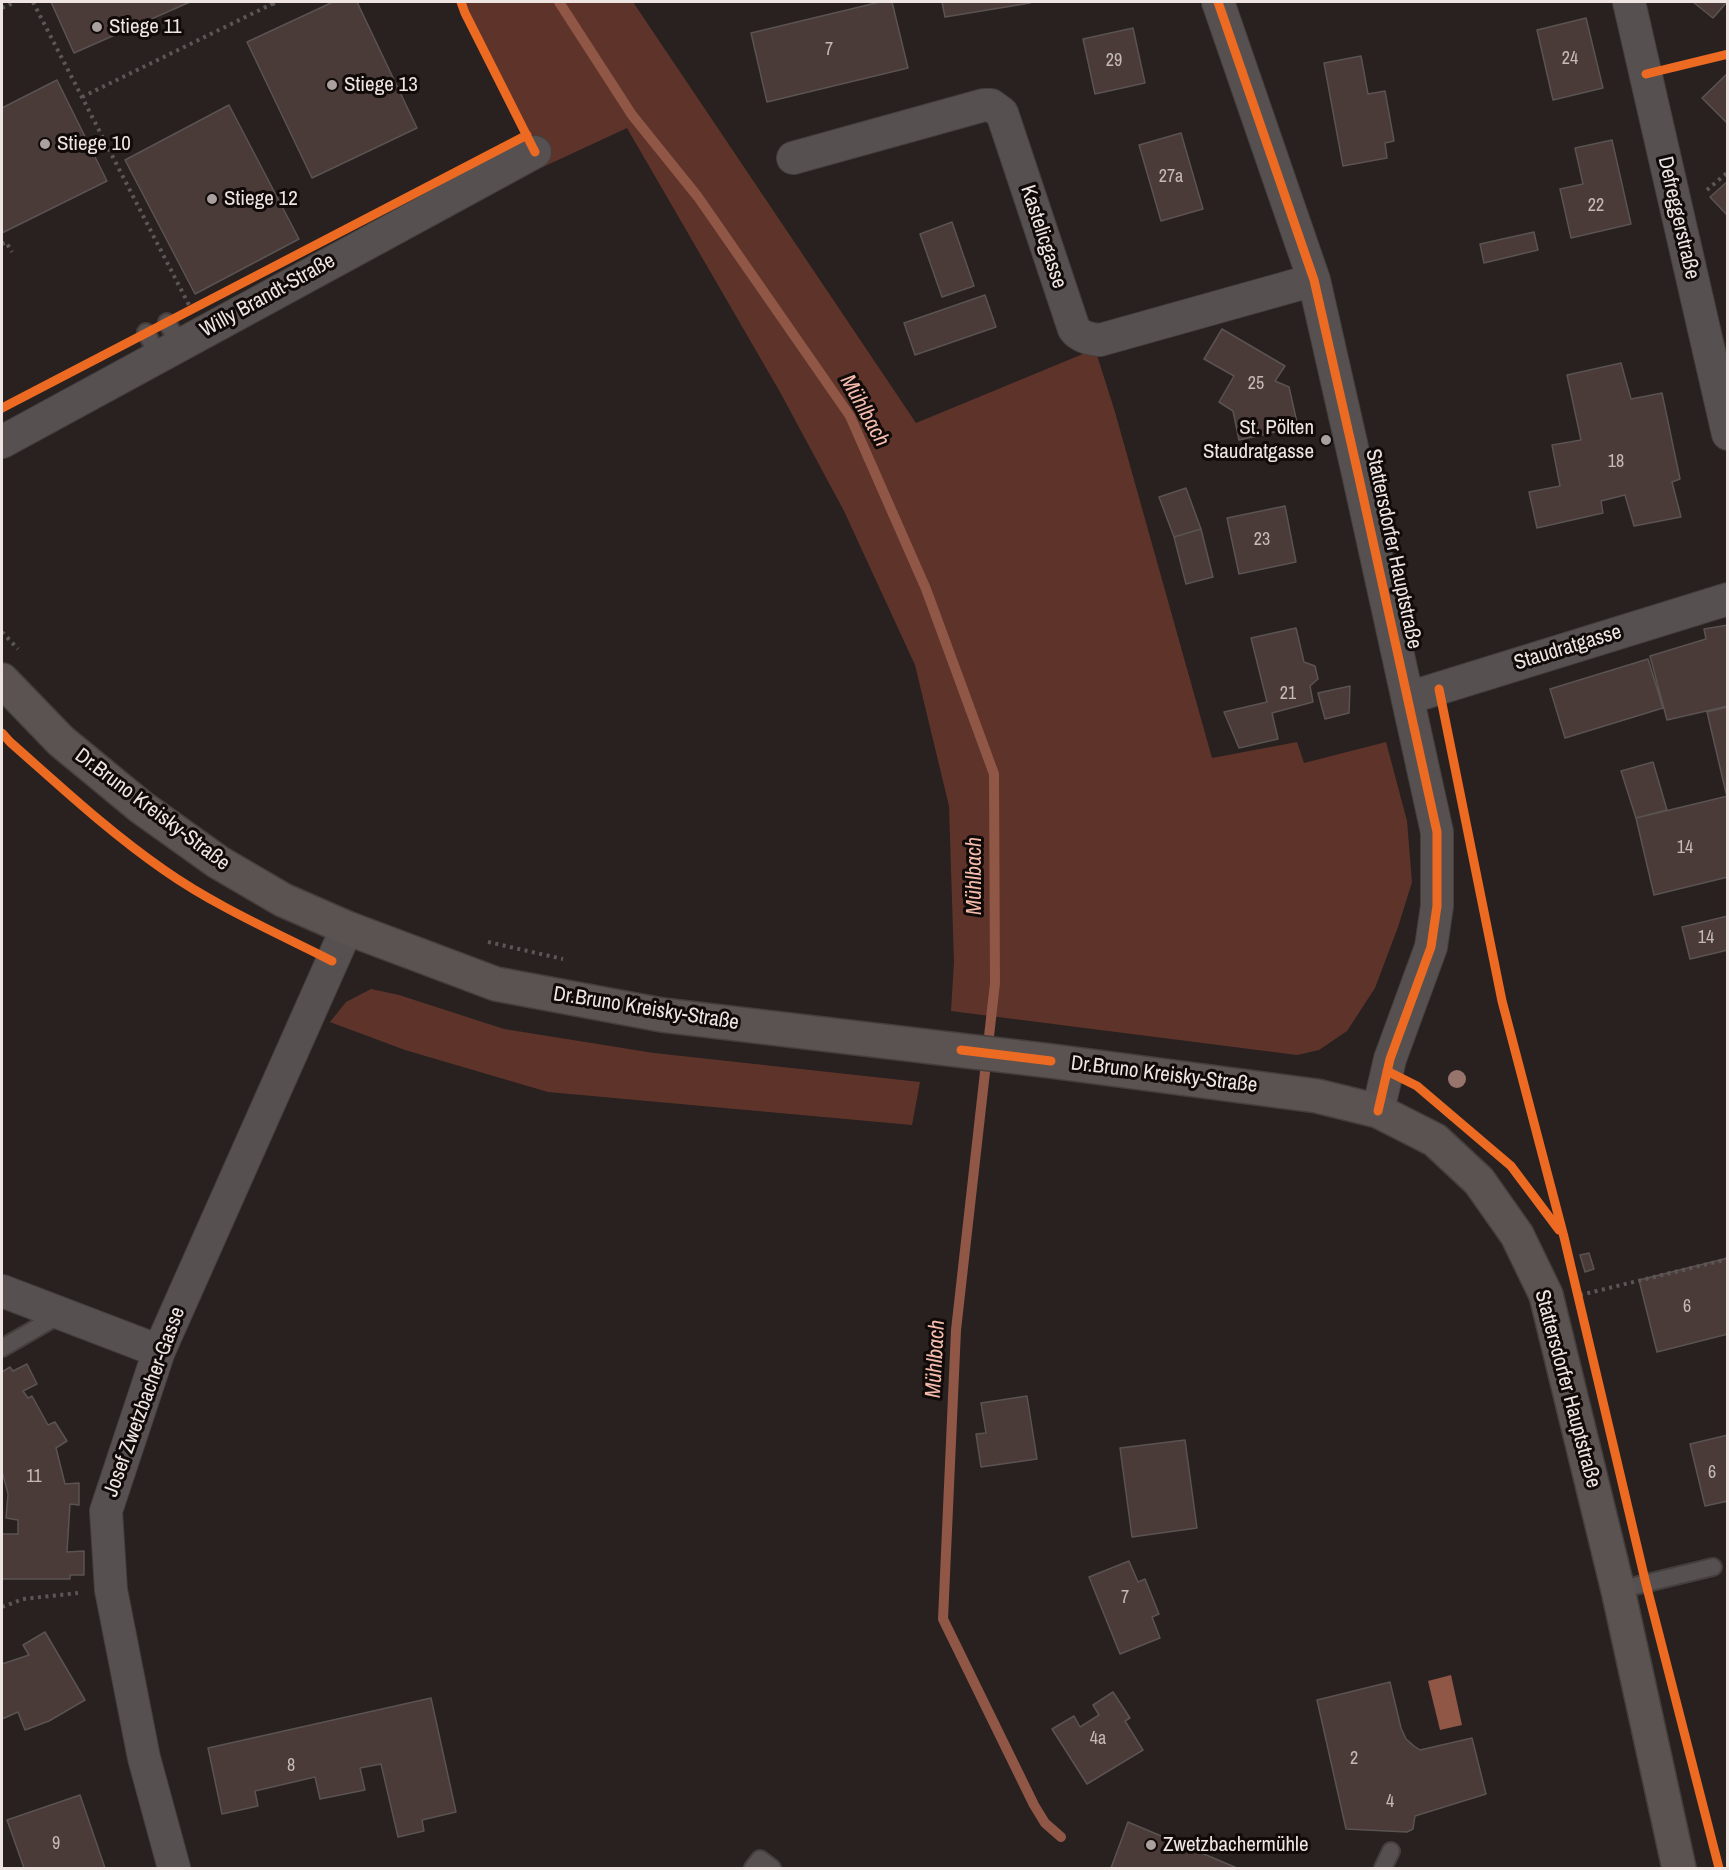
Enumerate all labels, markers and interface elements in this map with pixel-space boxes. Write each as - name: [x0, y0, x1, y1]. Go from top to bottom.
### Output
- place label: Stiege 11: [109, 14, 181, 40]
- marker: Stiege 11: [90, 20, 104, 34]
- house number: 7: [825, 39, 833, 61]
- house number: 24: [1562, 48, 1578, 70]
- house number: 29: [1106, 50, 1122, 72]
- place label: Stiege 13: [344, 72, 418, 98]
- marker: Stiege 13: [325, 78, 339, 92]
- place label: Stiege 10: [57, 131, 131, 157]
- marker: Stiege 10: [38, 137, 52, 151]
- street label: Defreggerstraße: [1652, 154, 1704, 282]
- house number: 27a: [1159, 166, 1183, 188]
- street label: Kastelicgasse: [1014, 182, 1072, 292]
- place label: Stiege 12: [224, 186, 298, 212]
- marker: Stiege 12: [205, 192, 219, 206]
- house number: 22: [1588, 195, 1604, 217]
- street label: Willy Brandt-Straße: [196, 249, 340, 343]
- water label: Mühlbach: [833, 370, 895, 452]
- house number: 25: [1248, 373, 1264, 395]
- place label: St. Pölten Staudratgasse: [1203, 415, 1314, 465]
- marker: St. Pölten Staudratgasse: [1319, 433, 1333, 447]
- street label: Stattersdorfer Hauptstraße: [1359, 447, 1427, 651]
- house number: 18: [1608, 451, 1624, 473]
- house number: 23: [1254, 529, 1270, 551]
- street label: Staudratgasse: [1511, 620, 1625, 676]
- house number: 21: [1280, 683, 1296, 705]
- street label: Dr.Bruno Kreisky-Straße: [70, 743, 234, 877]
- water label: Mühlbach: [962, 837, 988, 915]
- house number: 14: [1677, 837, 1693, 859]
- house number: 14: [1698, 927, 1714, 949]
- street label: Dr.Bruno Kreisky-Straße: [551, 982, 741, 1036]
- street label: Dr.Bruno Kreisky-Straße: [1069, 1051, 1259, 1099]
- street label: Stattersdorfer Hauptstraße: [1528, 1287, 1606, 1491]
- house number: 6: [1683, 1296, 1691, 1318]
- street label: Josef Zwetzbacher-Gasse: [99, 1304, 191, 1500]
- water label: Mühlbach: [921, 1319, 951, 1399]
- house number: 6: [1708, 1462, 1716, 1484]
- house number: 11: [26, 1466, 42, 1488]
- house number: 7: [1121, 1587, 1129, 1609]
- house number: 4a: [1090, 1728, 1106, 1750]
- house number: 2: [1350, 1748, 1358, 1770]
- house number: 8: [287, 1755, 295, 1777]
- house number: 4: [1386, 1791, 1394, 1813]
- place label: Zwetzbachermühle: [1163, 1832, 1308, 1858]
- house number: 9: [52, 1833, 60, 1855]
- marker: Zwetzbachermühle: [1144, 1838, 1158, 1852]

